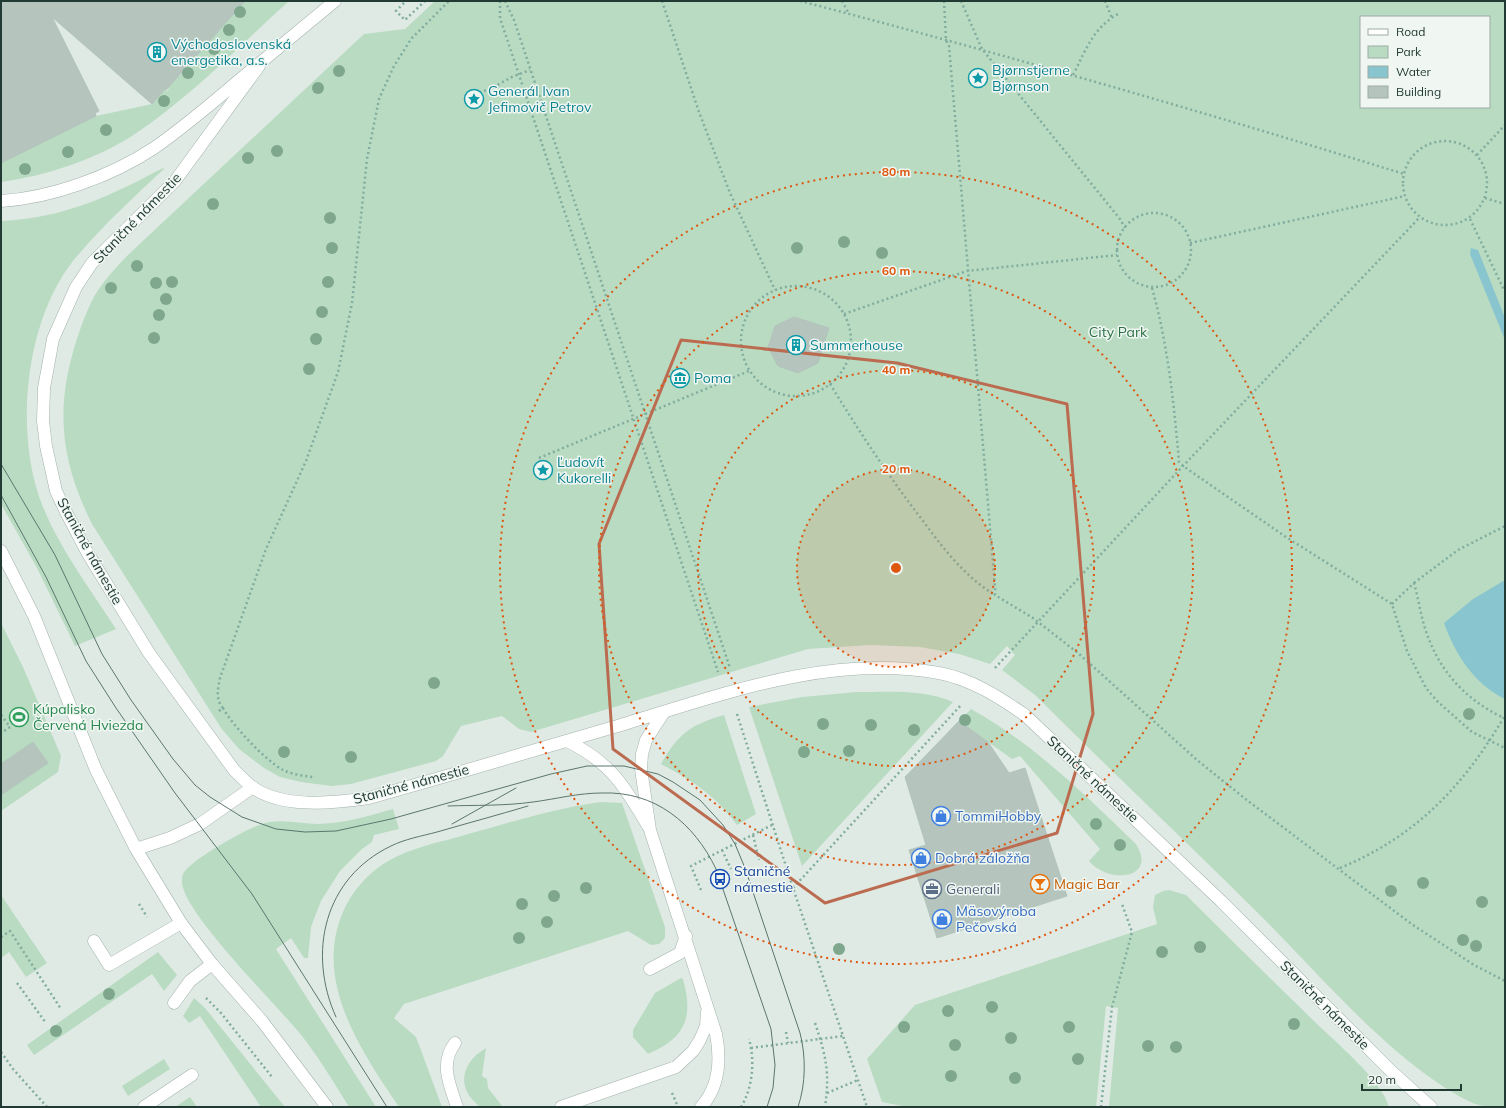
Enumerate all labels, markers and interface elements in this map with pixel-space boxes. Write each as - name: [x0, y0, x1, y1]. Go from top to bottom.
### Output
- legend: [1360, 16, 1490, 108]
- text: Road: [1396, 24, 1425, 39]
- place label: Východoslovenská energetika, a.s.: [171, 35, 291, 69]
- building icon: Východoslovenská energetika, a.s.: [146, 41, 168, 63]
- text: Park: [1396, 44, 1422, 59]
- place label: Bjørnstjerne Bjørnson: [992, 61, 1070, 95]
- text: Water: [1396, 64, 1432, 79]
- place icon: Bjørnstjerne Bjørnson: [967, 67, 989, 89]
- place label: Generál Ivan Jefimovič Petrov: [488, 82, 592, 116]
- text: Building: [1396, 84, 1441, 99]
- place icon: Generál Ivan Jefimovič Petrov: [463, 88, 485, 110]
- text: 80 m: [882, 164, 910, 179]
- street label: Staničné námestie: [89, 169, 185, 267]
- text: 60 m: [882, 263, 910, 278]
- park label: City Park: [1089, 323, 1148, 341]
- building icon: Summerhouse: [785, 334, 807, 356]
- place label: Summerhouse: [810, 336, 903, 354]
- text: 40 m: [882, 362, 910, 377]
- museum icon: Poma: [669, 367, 691, 389]
- place label: Poma: [694, 369, 732, 387]
- place label: Ľudovít Kukorelli: [557, 453, 611, 487]
- place icon: Ľudovít Kukorelli: [532, 459, 554, 481]
- text: 20 m: [882, 461, 910, 476]
- street label: Staničné námestie: [53, 495, 127, 607]
- centre of rings: [889, 561, 903, 575]
- place label: Kúpalisko Červená Hviezda: [33, 700, 143, 734]
- sports icon: Kúpalisko Červená Hviezda: [8, 706, 30, 728]
- street label: Staničné námestie: [1043, 732, 1143, 826]
- street label: Staničné námestie: [351, 760, 471, 808]
- shop icon: TommiHobby: [930, 805, 952, 827]
- place label: TommiHobby: [955, 807, 1042, 825]
- shop icon: Dobrá záložňa: [910, 847, 932, 869]
- place label: Dobrá záložňa: [935, 849, 1030, 867]
- place label: Staničné námestie: [734, 862, 793, 896]
- bus stop icon: Staničné námestie: [709, 868, 731, 890]
- bar icon: Magic Bar: [1029, 873, 1051, 895]
- place label: Magic Bar: [1054, 875, 1121, 893]
- office icon: Generali: [921, 878, 943, 900]
- place label: Generali: [946, 880, 1000, 898]
- place label: Mäsovýroba Pečovská: [956, 902, 1036, 936]
- shop icon: Mäsovýroba Pečovská: [931, 908, 953, 930]
- street label: Staničné námestie: [1277, 957, 1373, 1053]
- scale bar: [1362, 1066, 1461, 1092]
- text: 20 m: [1368, 1072, 1396, 1087]

